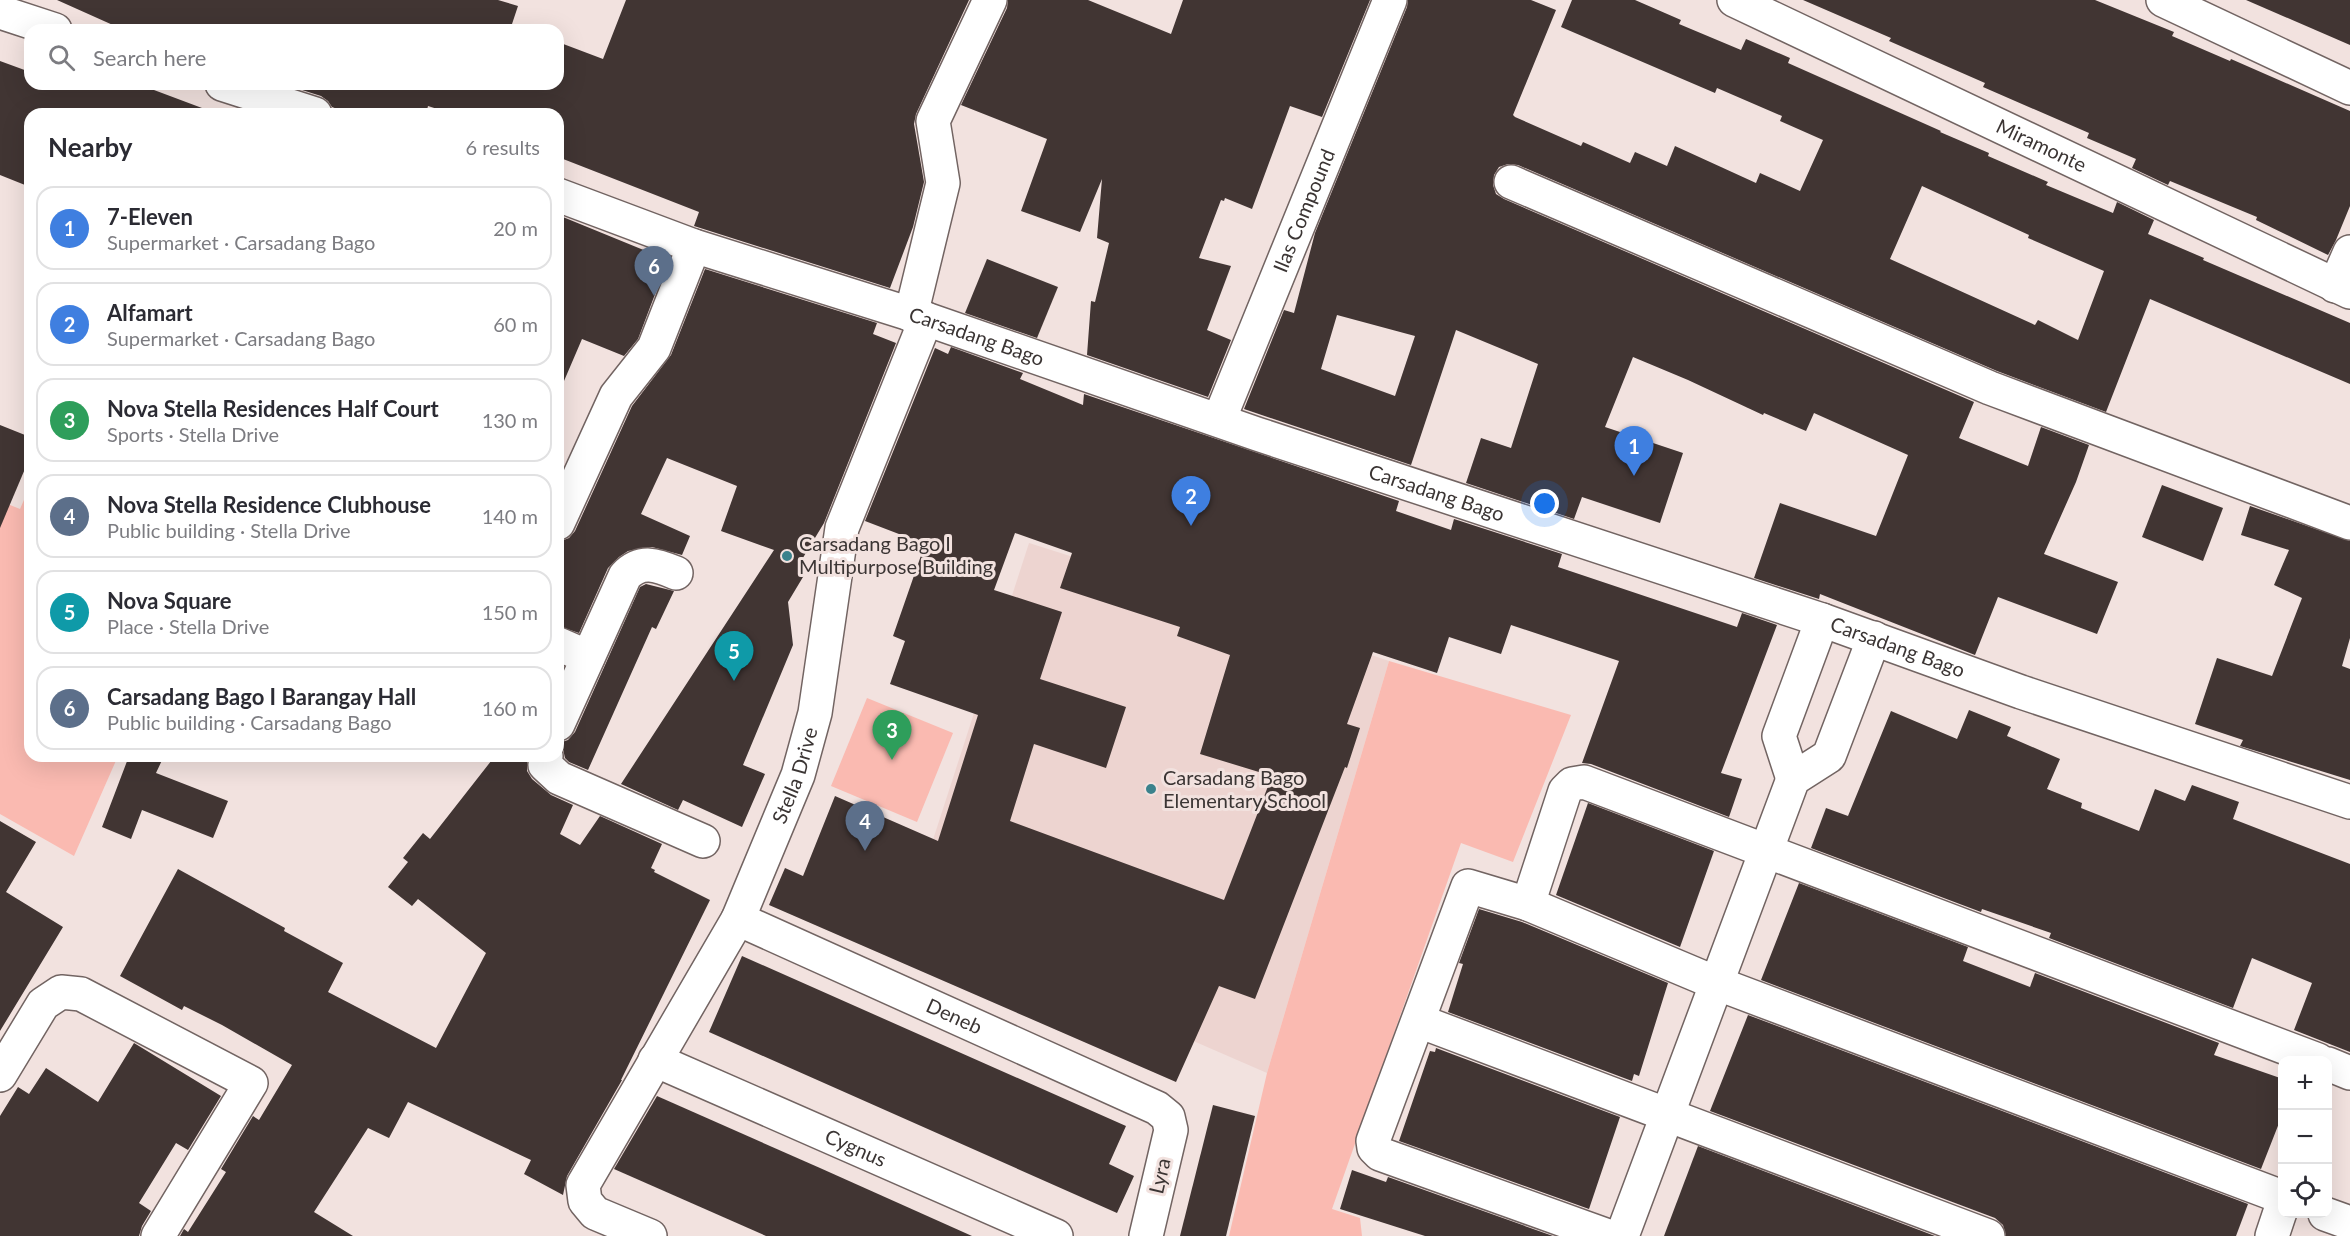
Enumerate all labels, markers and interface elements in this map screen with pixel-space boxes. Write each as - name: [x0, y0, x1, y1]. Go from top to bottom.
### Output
- search box: [24, 24, 564, 90]
- icon: search: [45, 41, 78, 74]
- text: Search here: [93, 44, 206, 71]
- street label: Miramonte: [1993, 113, 2091, 176]
- text: Nearby: [48, 131, 133, 163]
- text: 6 results: [465, 135, 540, 159]
- street label: Ilas Compound: [1267, 145, 1339, 275]
- text: 7-Eleven: [107, 203, 193, 230]
- text: 1: [64, 216, 75, 240]
- text: 20 m: [493, 216, 538, 240]
- text: Supermarket · Carsadang Bago: [107, 230, 375, 254]
- pin: 6: [634, 246, 674, 296]
- text: Alfamart: [107, 299, 193, 326]
- street label: Carsadang Bago: [906, 301, 1048, 370]
- text: 2: [64, 312, 75, 336]
- text: 60 m: [493, 312, 538, 336]
- text: Supermarket · Carsadang Bago: [107, 326, 375, 350]
- text: Nova Stella Residences Half Court: [107, 395, 439, 422]
- text: 3: [64, 408, 75, 432]
- text: 130 m: [482, 408, 538, 432]
- text: Sports · Stella Drive: [107, 422, 279, 446]
- pin: 1: [1614, 426, 1654, 476]
- street label: Carsadang Bago: [1366, 459, 1508, 526]
- pin: 2: [1172, 476, 1210, 526]
- your location: [1530, 489, 1559, 518]
- text: Nova Stella Residence Clubhouse: [107, 491, 431, 518]
- text: 4: [64, 504, 75, 528]
- text: 140 m: [482, 504, 538, 528]
- text: Public building · Stella Drive: [107, 518, 351, 542]
- place label: Carsadang Bago I Multipurpose Building: [799, 531, 993, 578]
- marker: Carsadang Bago I Multipurpose Building: [780, 549, 794, 563]
- text: Nova Square: [107, 587, 231, 614]
- text: 5: [64, 600, 75, 624]
- text: 150 m: [482, 600, 538, 624]
- street label: Carsadang Bago: [1827, 611, 1968, 682]
- text: Place · Stella Drive: [107, 614, 269, 638]
- pin: 5: [714, 632, 754, 681]
- text: Carsadang Bago I Barangay Hall: [107, 683, 416, 710]
- text: 6: [64, 696, 75, 720]
- text: 160 m: [482, 696, 538, 720]
- text: Public building · Carsadang Bago: [107, 710, 392, 734]
- pin: 3: [872, 710, 912, 760]
- street label: Stella Drive: [766, 724, 822, 827]
- place label: Carsadang Bago Elementary School: [1163, 765, 1326, 812]
- marker: Carsadang Bago Elementary School: [1144, 782, 1158, 796]
- pin: 4: [846, 802, 884, 851]
- street label: Deneb: [923, 993, 986, 1039]
- map controls: [2278, 1056, 2332, 1218]
- button: +: [2278, 1056, 2332, 1110]
- button: −: [2278, 1110, 2332, 1164]
- street label: Cygnus: [822, 1123, 890, 1171]
- street label: Lyra: [1143, 1156, 1175, 1196]
- button: locate: [2278, 1164, 2332, 1218]

